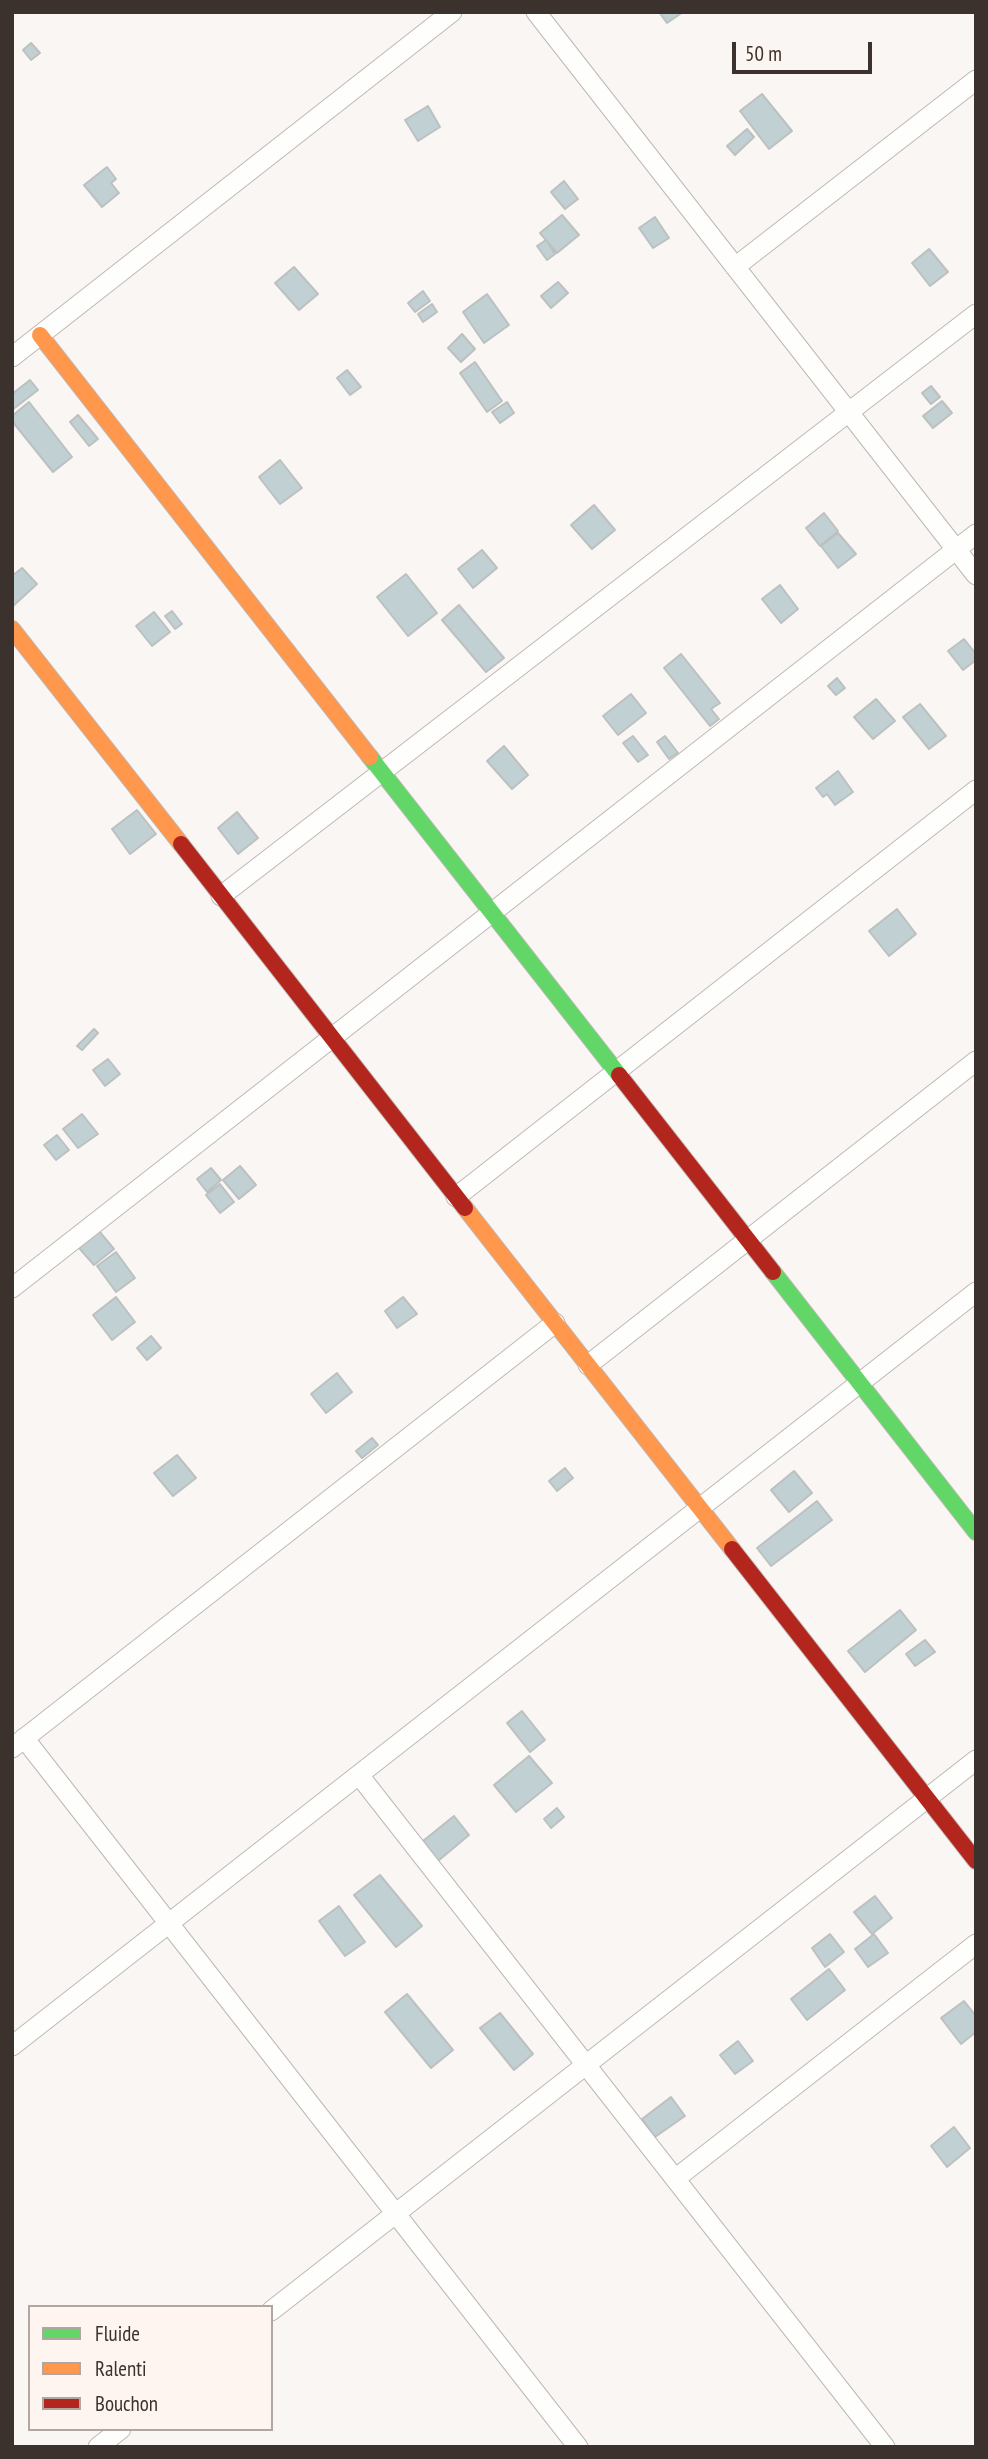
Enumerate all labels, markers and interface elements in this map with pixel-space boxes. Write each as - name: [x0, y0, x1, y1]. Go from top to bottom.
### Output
- scale bar: [736, 28, 876, 72]
- text: 50 m: [745, 40, 782, 67]
- legend: [28, 2305, 273, 2431]
- text: Fluide: [95, 2320, 140, 2347]
- text: Ralenti: [95, 2355, 147, 2382]
- text: Bouchon: [95, 2390, 158, 2417]

